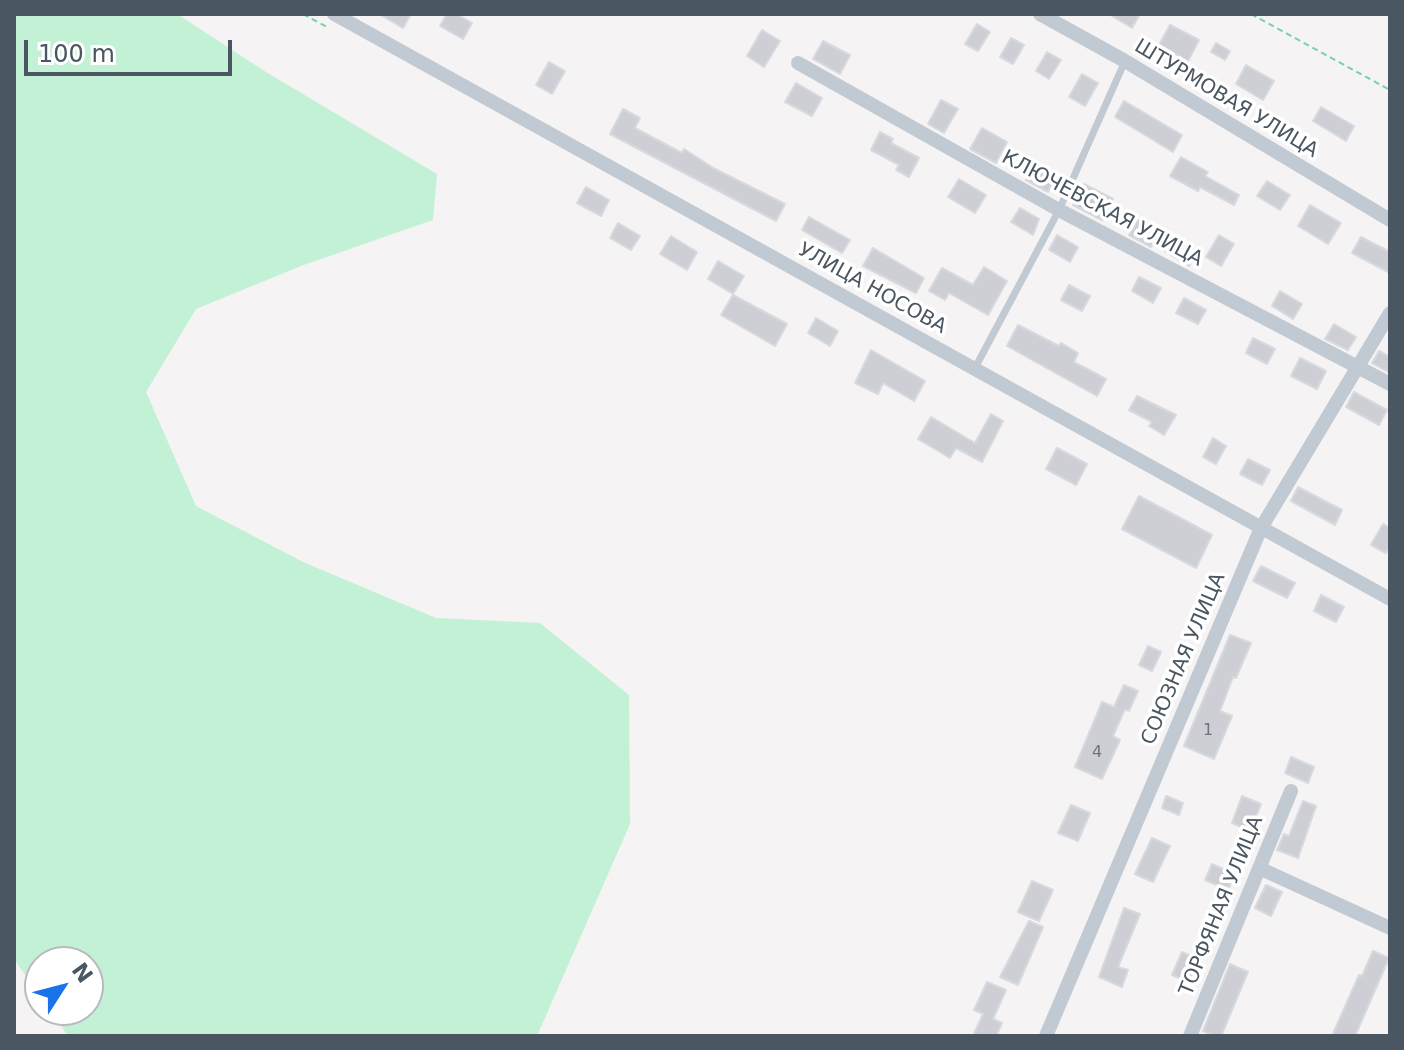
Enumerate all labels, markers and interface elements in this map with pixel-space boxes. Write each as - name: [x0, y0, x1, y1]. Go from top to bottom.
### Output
- scale bar: [28, 24, 236, 74]
- street label: ШТУРМОВАЯ УЛИЦА: [1130, 35, 1322, 163]
- text: 100 m: [38, 40, 115, 68]
- street label: КЛЮЧЕВСКАЯ УЛИЦА: [997, 146, 1207, 272]
- street label: УЛИЦА НОСОВА: [794, 238, 950, 340]
- street label: СОЮЗНАЯ УЛИЦА: [1137, 569, 1231, 749]
- house number: 1: [1203, 721, 1213, 741]
- house number: 4: [1092, 743, 1102, 763]
- street label: ТОРФЯНАЯ УЛИЦА: [1175, 813, 1269, 999]
- north arrow: [24, 946, 104, 1026]
- text: N: [67, 958, 98, 988]

